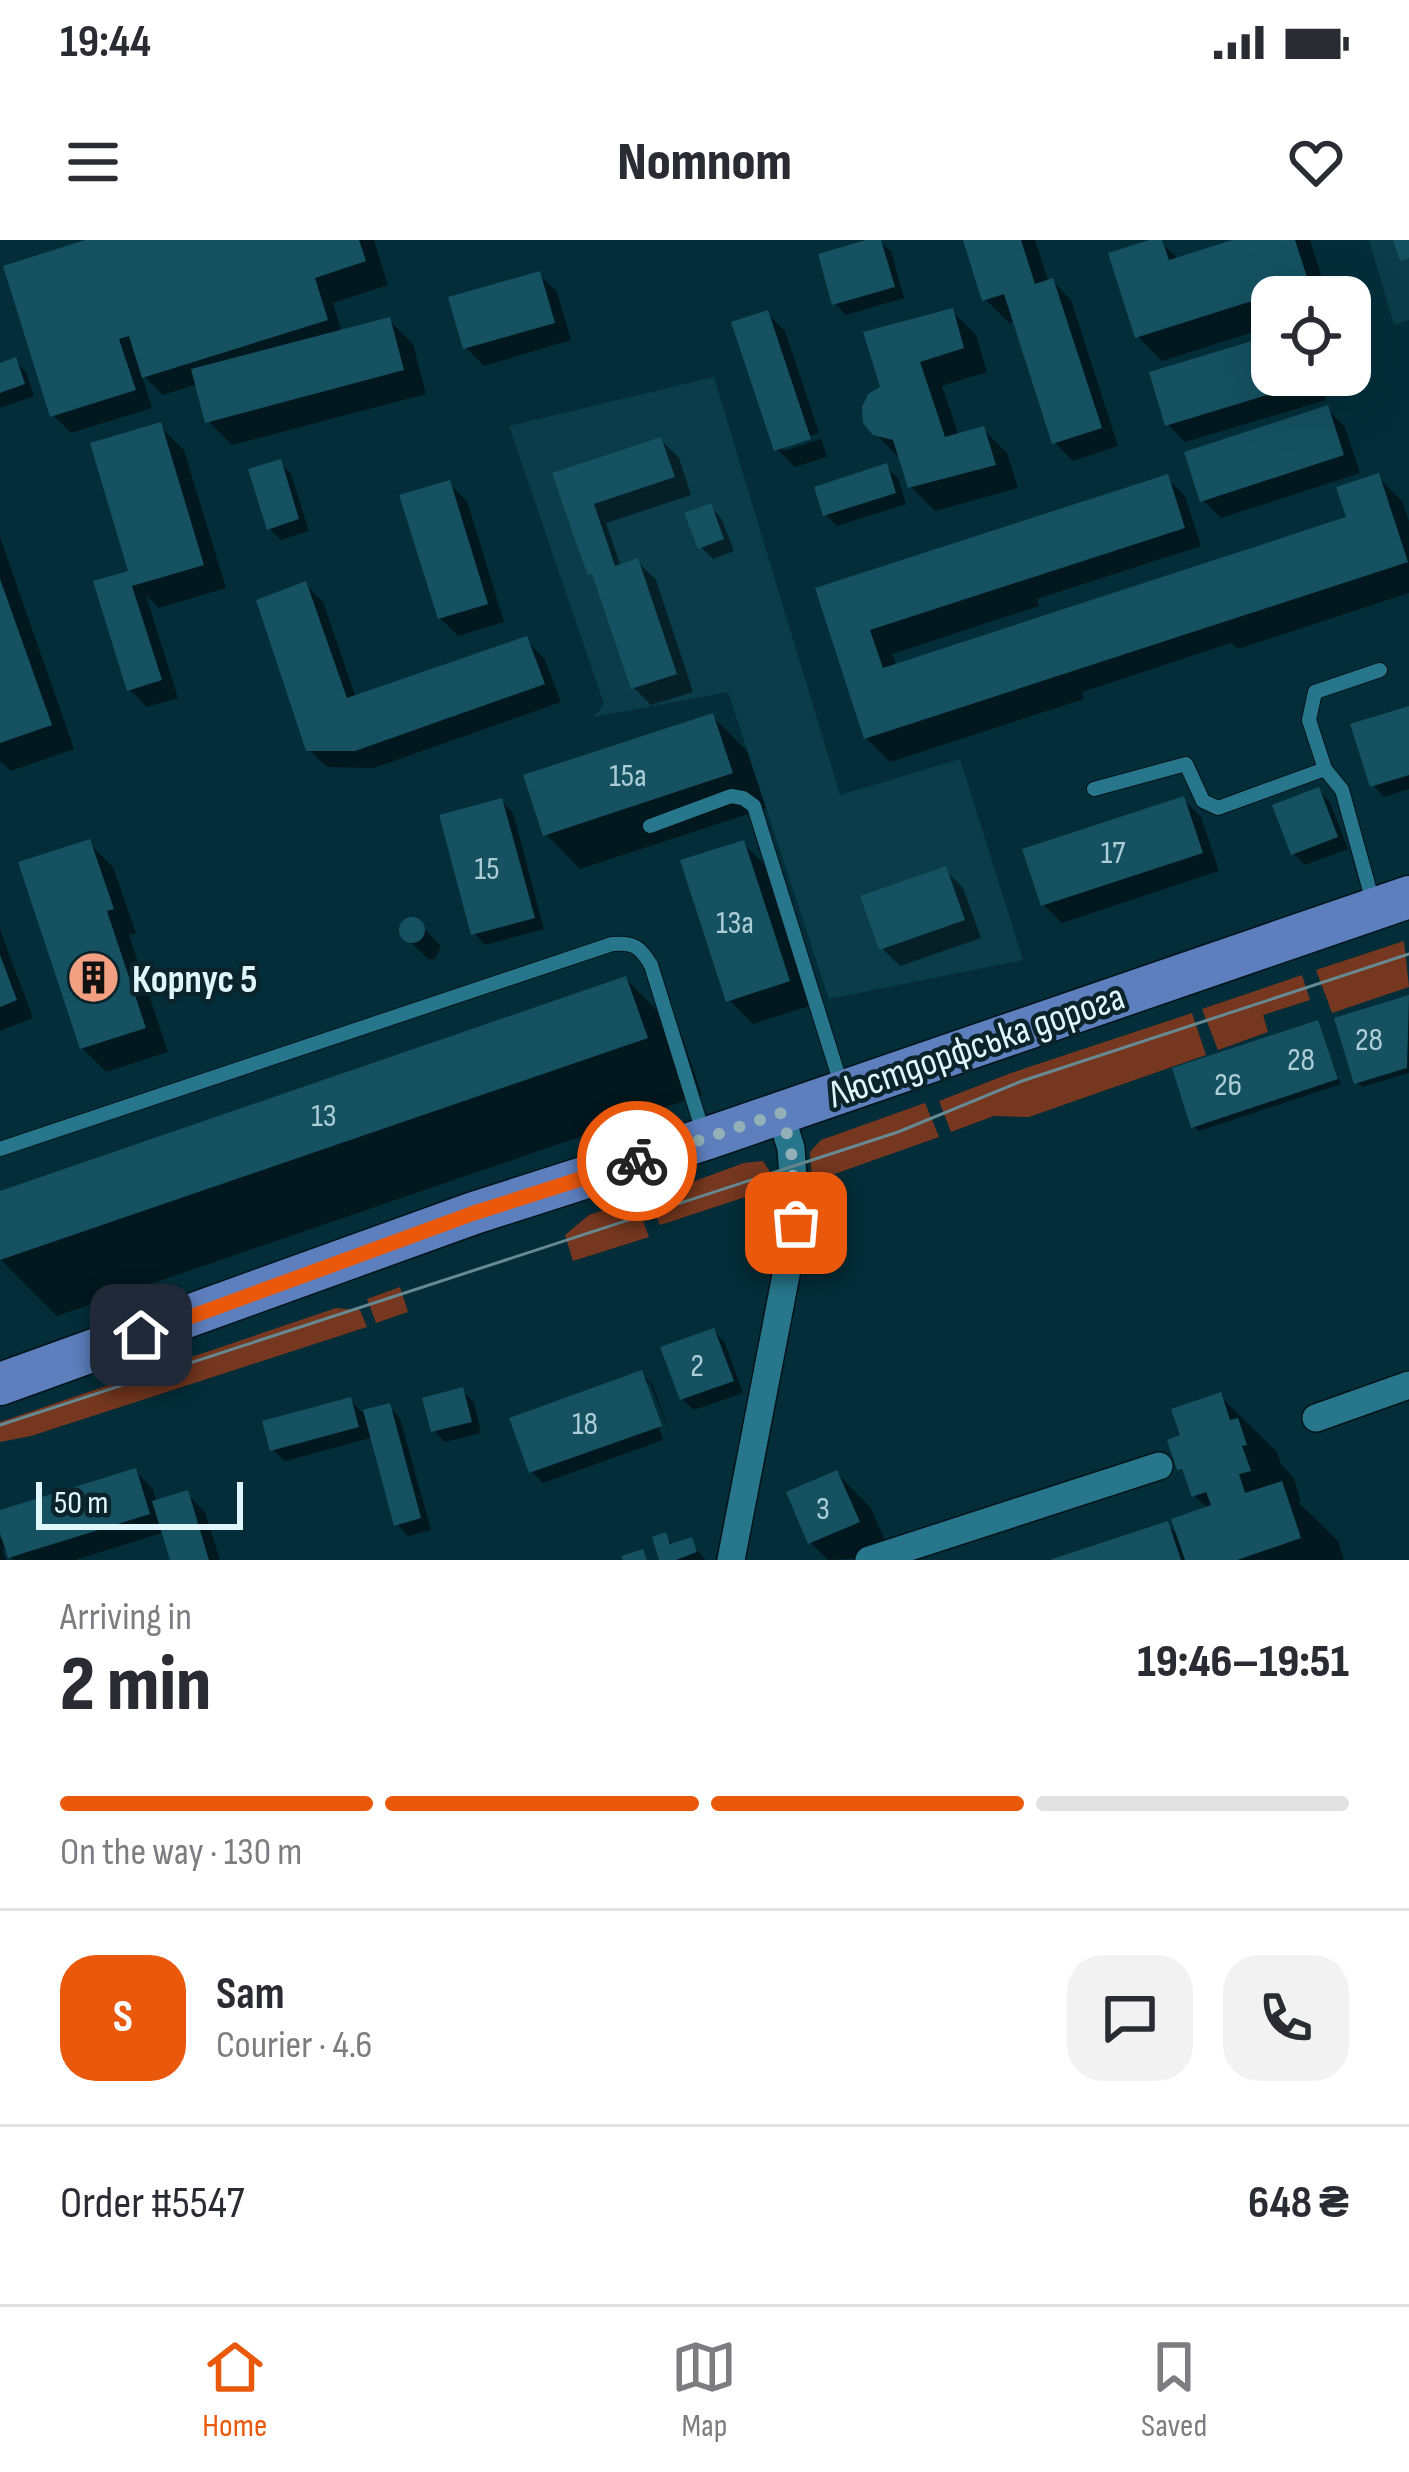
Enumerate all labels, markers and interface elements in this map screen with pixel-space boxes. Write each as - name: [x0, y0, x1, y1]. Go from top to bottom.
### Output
- text: 19:44: [60, 15, 151, 70]
- icon: menu: [60, 129, 126, 195]
- icon: heart: [1283, 129, 1349, 195]
- text: Nomnom: [617, 130, 792, 195]
- map controls: [1251, 276, 1371, 396]
- button: locate: [1251, 276, 1371, 396]
- house number: 15а: [609, 756, 647, 796]
- house number: 17: [1101, 833, 1125, 873]
- house number: 15: [475, 849, 499, 889]
- house number: 13а: [716, 903, 754, 943]
- building icon: Корпус 5: [65, 950, 121, 1006]
- place label: Корпус 5: [132, 957, 257, 1004]
- street label: Люстдорфська дорога: [822, 974, 1131, 1119]
- house number: 28: [1355, 1020, 1383, 1060]
- house number: 28: [1287, 1040, 1315, 1080]
- house number: 26: [1214, 1065, 1242, 1105]
- house number: 13: [311, 1096, 337, 1136]
- courier: [577, 1101, 697, 1221]
- icon: bike: [604, 1128, 670, 1194]
- pin: [745, 1172, 847, 1274]
- icon: bag: [763, 1190, 829, 1256]
- pin: [90, 1284, 192, 1386]
- icon: home: [108, 1302, 174, 1368]
- house number: 2: [690, 1346, 704, 1386]
- house number: 18: [572, 1404, 598, 1444]
- scale bar: [36, 1476, 243, 1529]
- text: 50 m: [54, 1483, 108, 1523]
- house number: 3: [816, 1489, 830, 1529]
- text: Arriving in: [60, 1594, 192, 1641]
- text: 19:46–19:51: [1137, 1635, 1349, 1690]
- text: 2 min: [60, 1639, 211, 1732]
- text: On the way · 130 m: [60, 1829, 302, 1876]
- button: chat: [1067, 1955, 1193, 2081]
- button: phone: [1223, 1955, 1349, 2081]
- text: Sam: [216, 1967, 285, 2022]
- text: S: [113, 1990, 133, 2045]
- text: Courier · 4.6: [216, 2022, 372, 2069]
- text: Order #5547: [60, 2176, 245, 2231]
- text: 648 ₴: [1248, 2176, 1349, 2231]
- tab: Home: [202, 2334, 268, 2446]
- tab: Map: [671, 2334, 737, 2446]
- tab: Saved: [1141, 2334, 1207, 2446]

